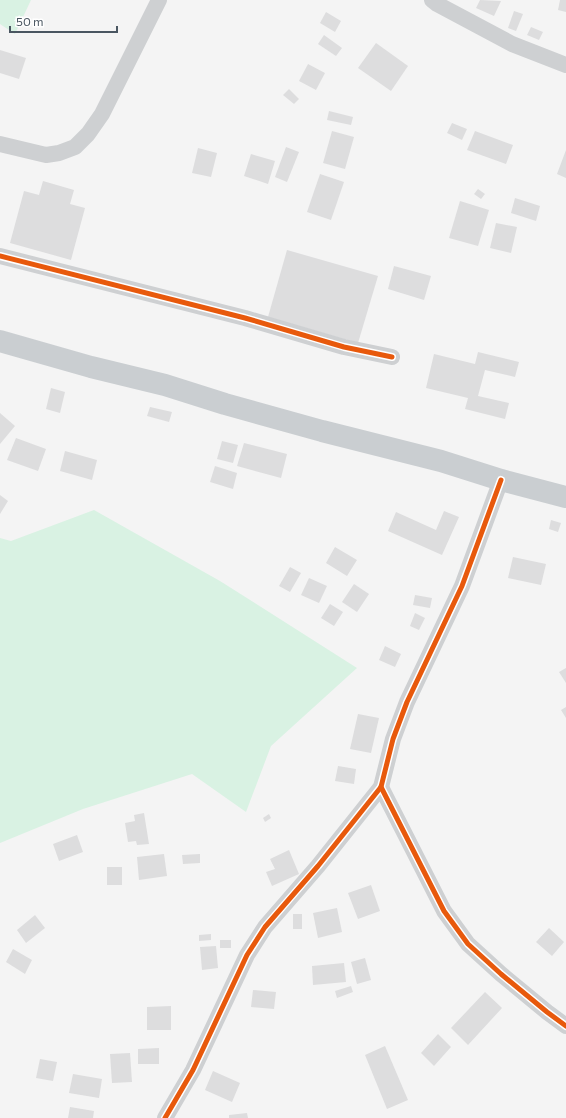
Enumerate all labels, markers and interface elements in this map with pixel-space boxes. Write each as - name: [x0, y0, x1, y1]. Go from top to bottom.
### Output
- scale bar: [10, 8, 117, 34]
- text: 50 m: [16, 14, 44, 28]

